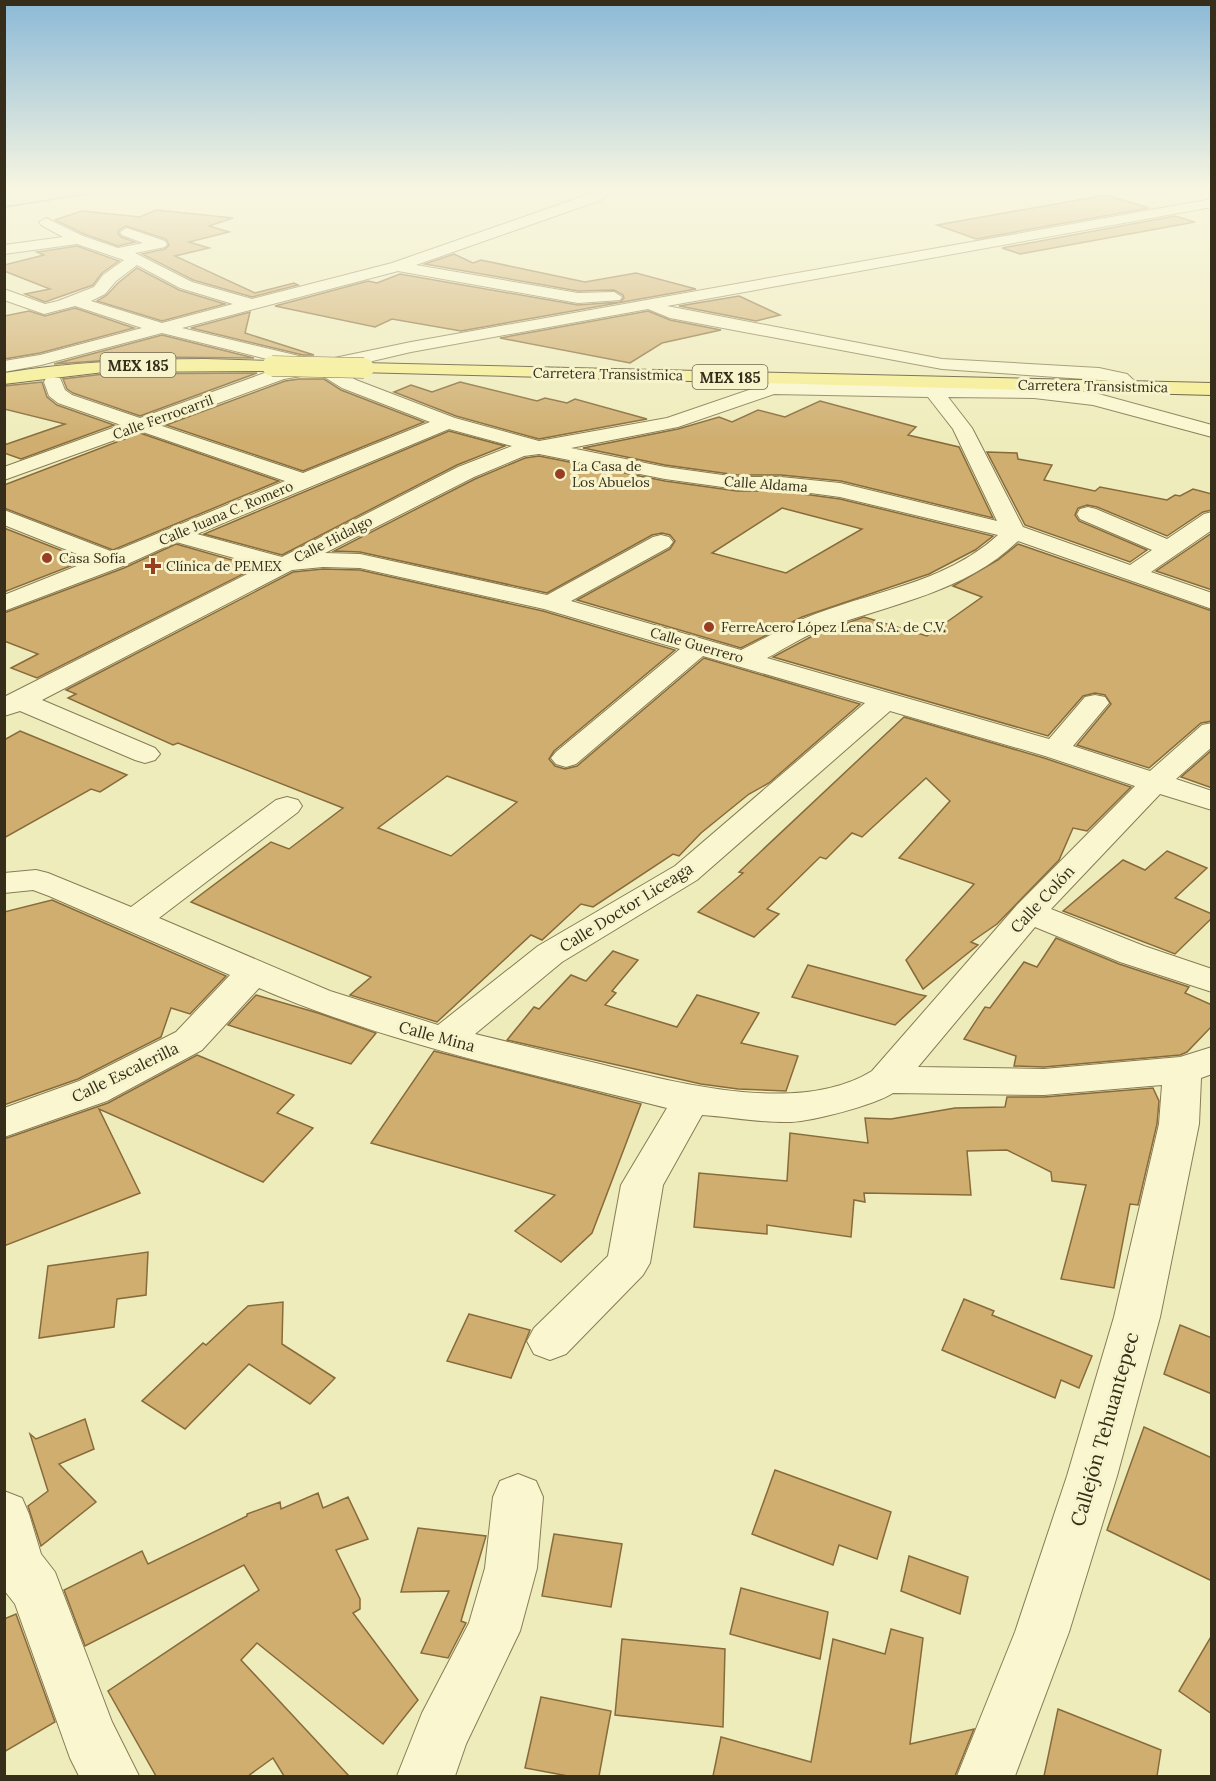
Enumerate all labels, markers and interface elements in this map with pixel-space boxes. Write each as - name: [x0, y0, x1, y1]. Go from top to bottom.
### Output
- road number: MEX 185: [100, 353, 176, 377]
- street label: Carretera Transistmica: [533, 364, 683, 384]
- road number: MEX 185: [692, 365, 768, 389]
- street label: Carretera Transistmica: [1018, 376, 1168, 396]
- street label: Calle Ferrocarril: [110, 390, 216, 444]
- place label: La Casa de Los Abuelos: [572, 457, 650, 491]
- marker: La Casa de Los Abuelos: [553, 467, 567, 481]
- street label: Calle Aldama: [724, 472, 808, 496]
- street label: Calle Juana C. Romero: [156, 477, 296, 549]
- street label: Calle Hidalgo: [291, 511, 375, 567]
- place label: Casa Sofía: [59, 549, 126, 567]
- marker: Casa Sofía: [40, 551, 54, 565]
- marker: Clínica de PEMEX: [144, 557, 162, 575]
- place label: Clínica de PEMEX: [166, 557, 283, 575]
- place label: FerreAcero López Lena S.A. de C.V.: [721, 618, 946, 636]
- marker: FerreAcero López Lena S.A. de C.V.: [702, 620, 716, 634]
- street label: Calle Guerrero: [648, 623, 746, 667]
- street label: Calle Doctor Liceaga: [556, 858, 696, 956]
- street label: Calle Colón: [1006, 861, 1078, 937]
- street label: Calle Mina: [397, 1016, 477, 1056]
- street label: Calle Escalerilla: [68, 1037, 182, 1107]
- street label: Callejón Tehuantepec: [1064, 1329, 1144, 1529]

